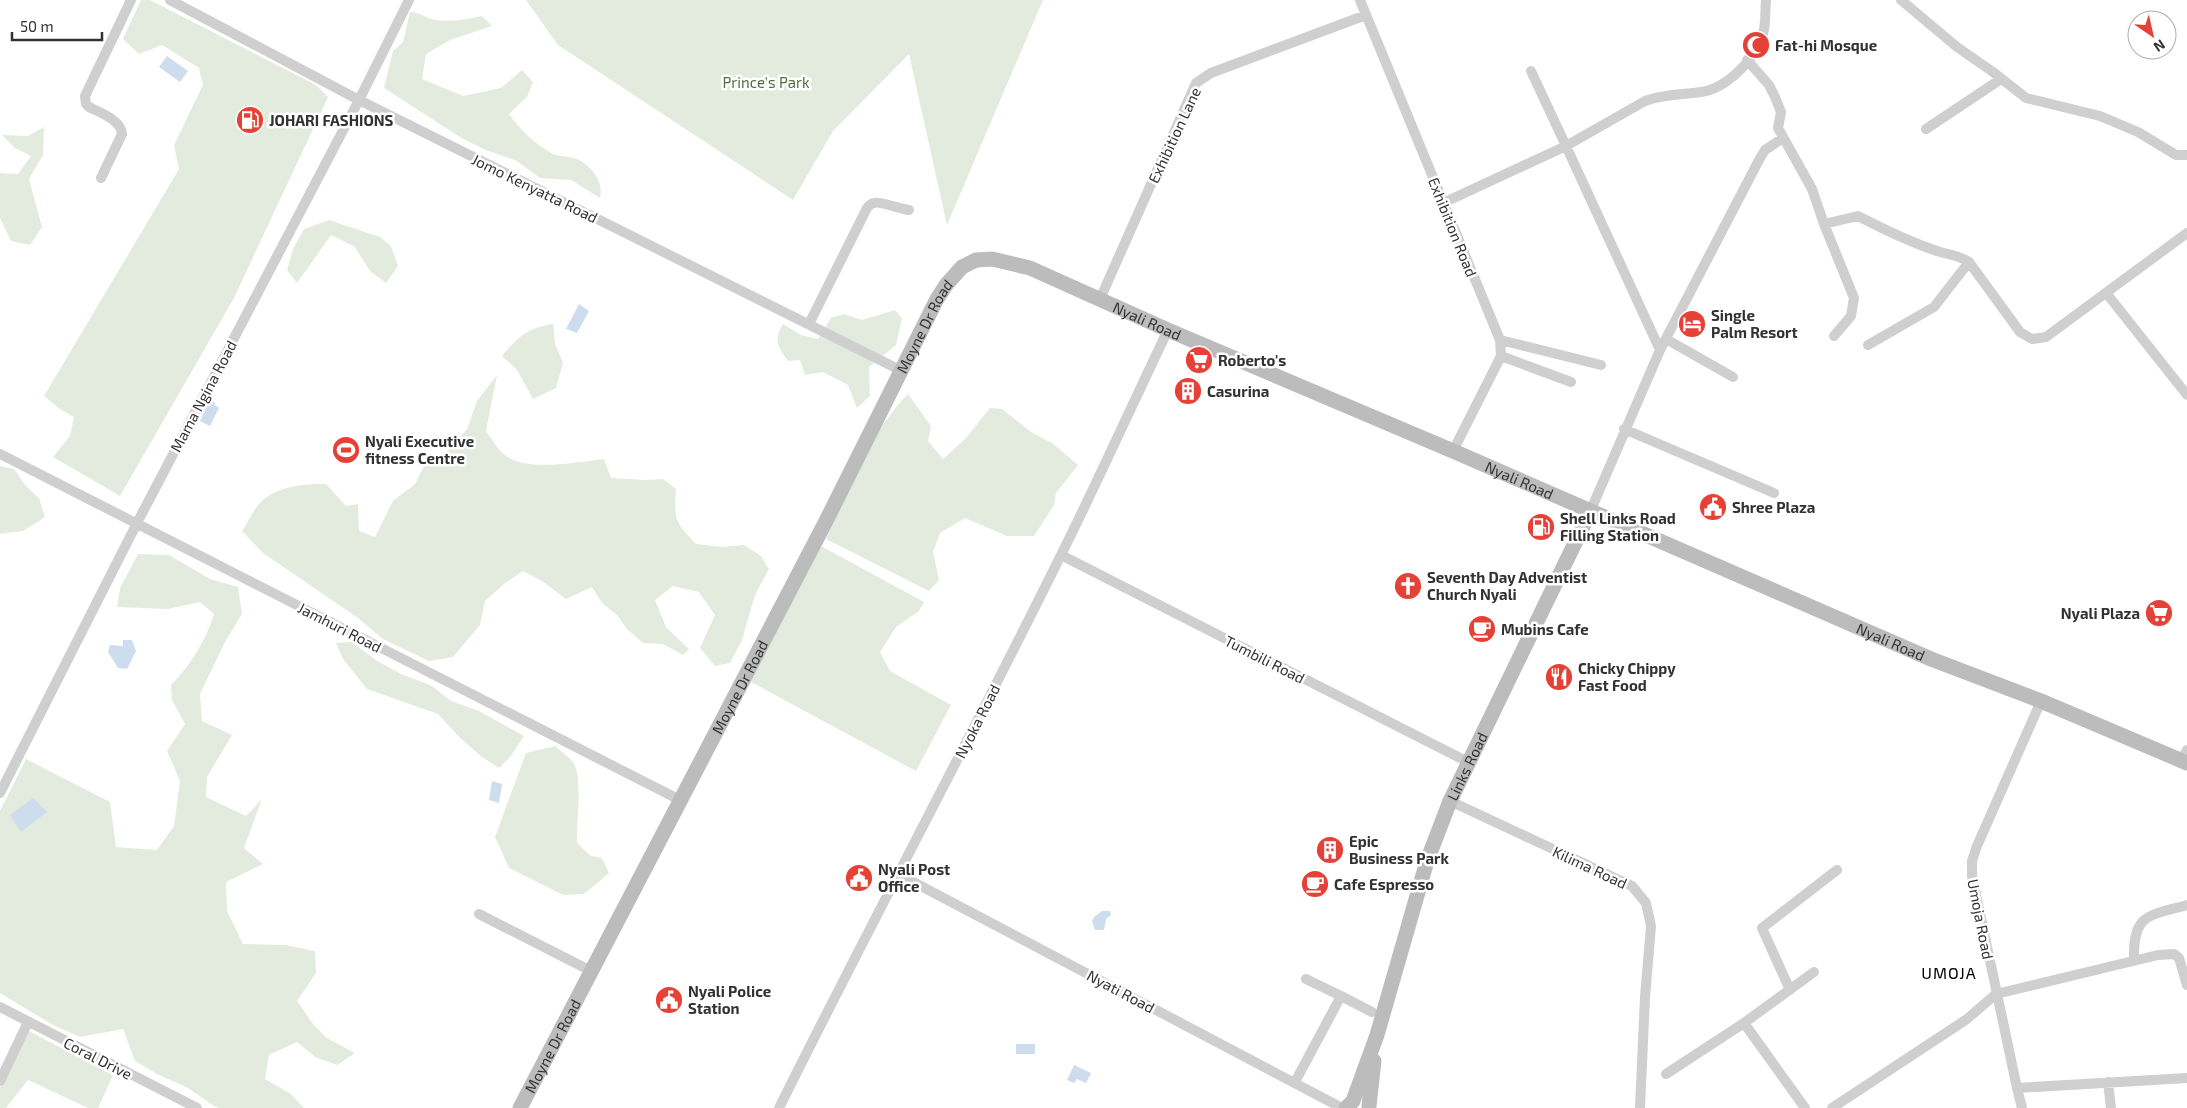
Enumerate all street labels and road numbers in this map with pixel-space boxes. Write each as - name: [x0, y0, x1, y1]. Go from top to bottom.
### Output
- street label: Exhibition Lane: [1144, 84, 1204, 186]
- street label: Jomo Kenyatta Road: [469, 150, 601, 226]
- street label: Exhibition Road: [1425, 175, 1481, 279]
- street label: Moyne Dr Road: [892, 275, 956, 376]
- street label: Nyali Road: [1110, 297, 1184, 344]
- street label: Mama Ngina Road: [166, 337, 240, 455]
- street label: Nyali Road: [1482, 457, 1556, 503]
- street label: Jamhuri Road: [295, 598, 385, 656]
- street label: Nyali Road: [1854, 619, 1928, 664]
- street label: Tumbili Road: [1222, 631, 1308, 687]
- street label: Moyne Dr Road: [708, 637, 771, 737]
- street label: Nyoka Road: [951, 681, 1003, 761]
- street label: Links Road: [1443, 729, 1491, 803]
- street label: Kilima Road: [1550, 842, 1630, 892]
- street label: Umoja Road: [1963, 877, 1998, 961]
- street label: Nyati Road: [1084, 966, 1158, 1016]
- street label: Moyne Dr Road: [521, 996, 584, 1096]
- street label: Coral Drive: [61, 1033, 135, 1083]

